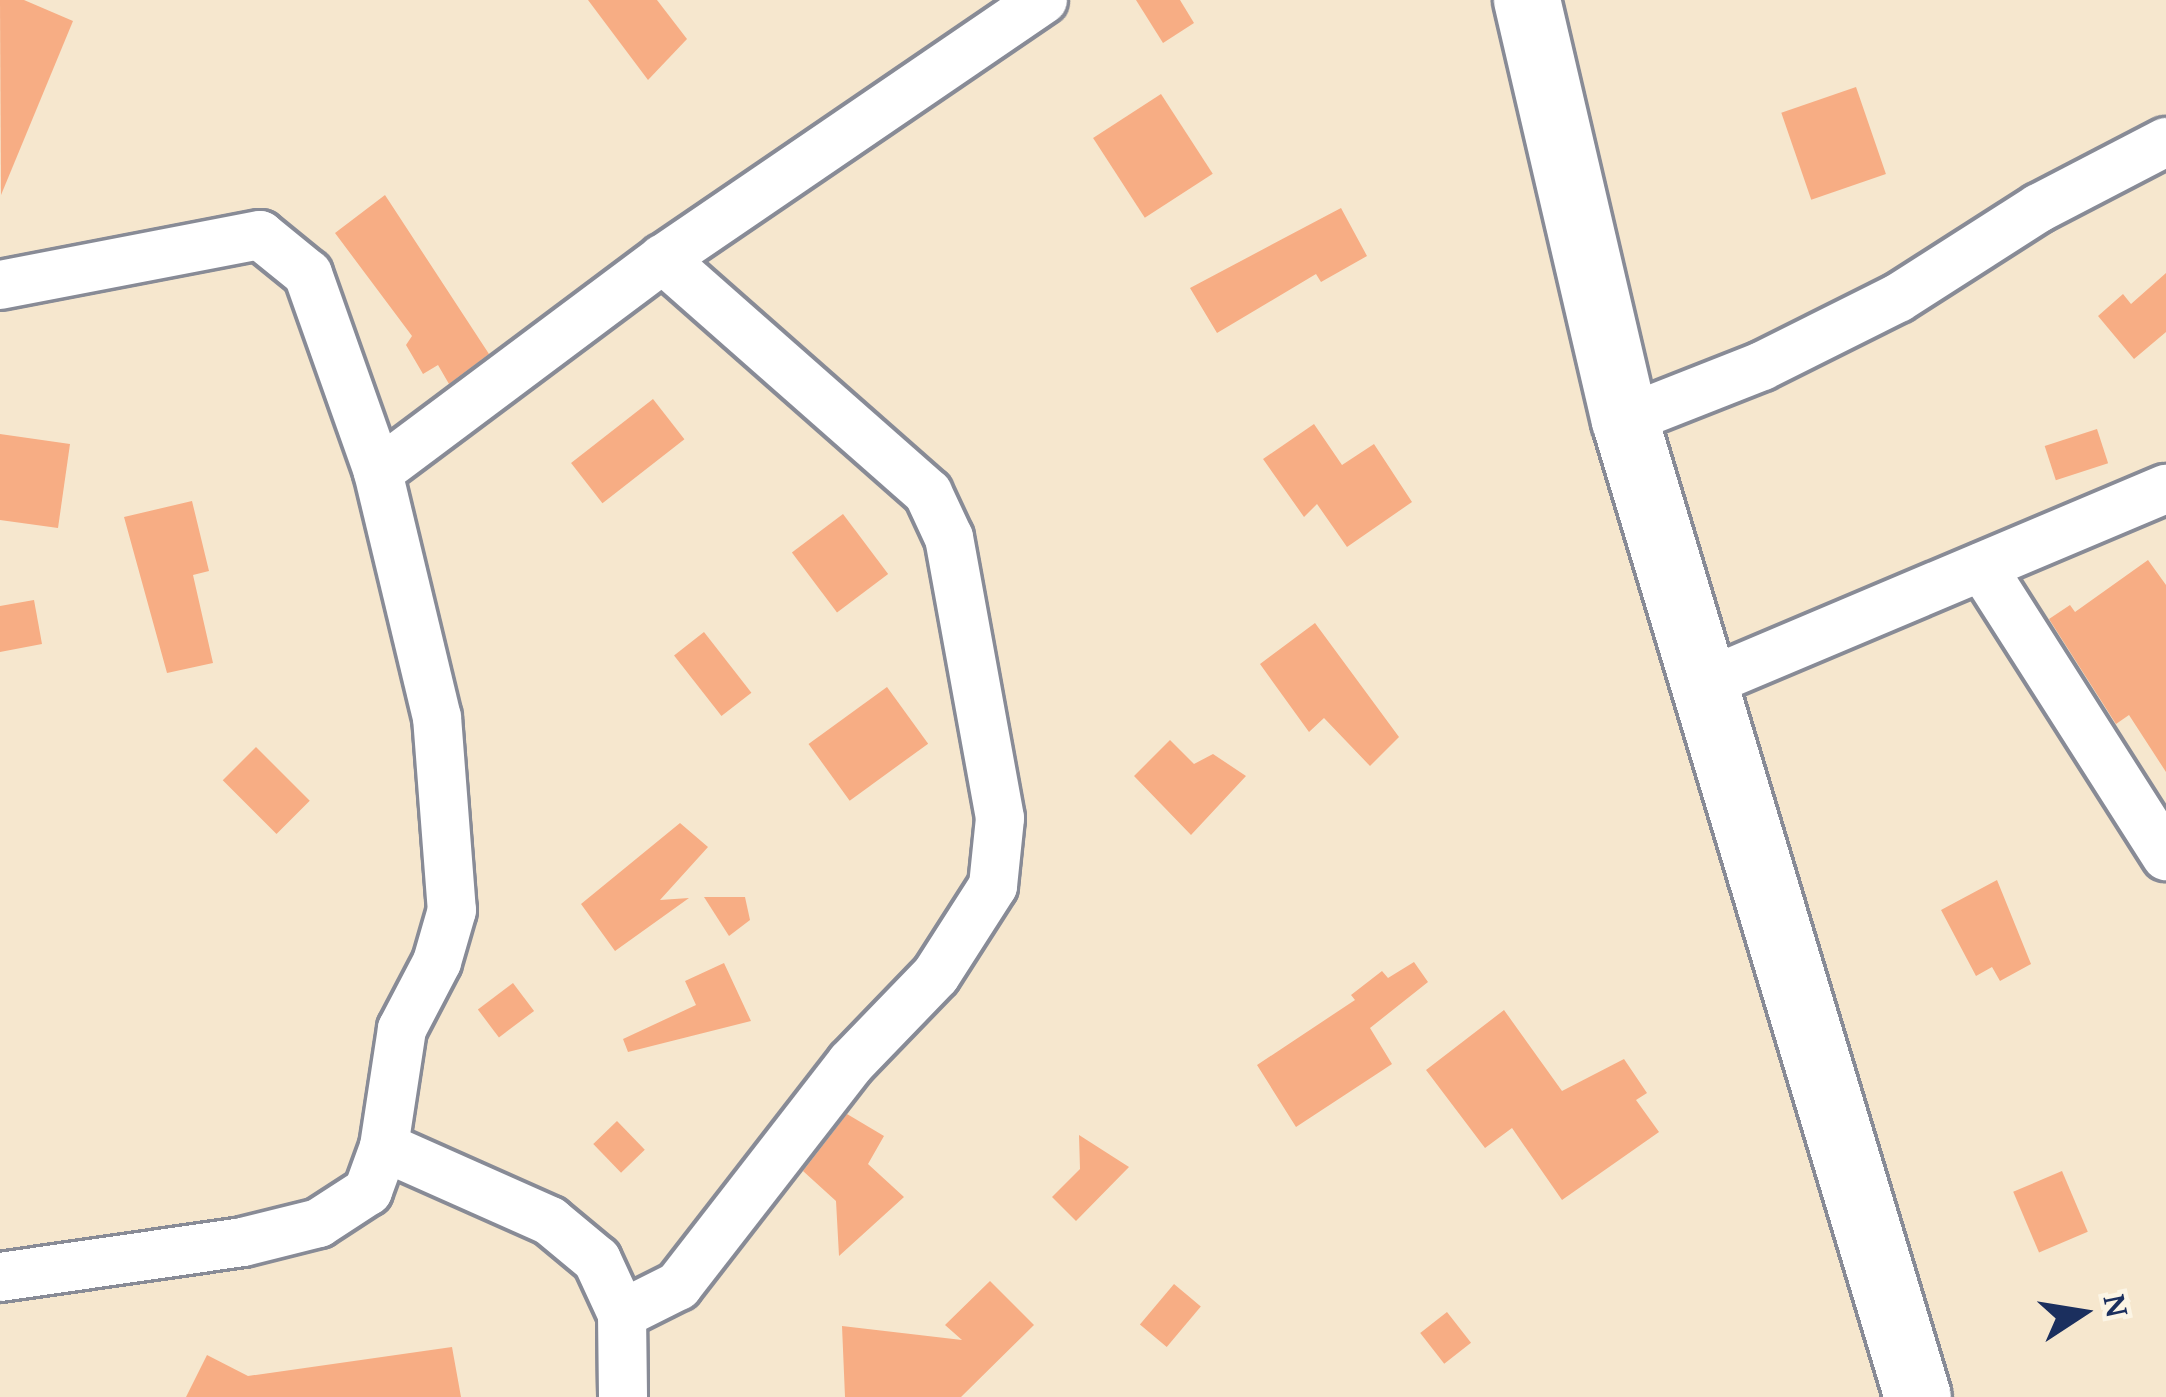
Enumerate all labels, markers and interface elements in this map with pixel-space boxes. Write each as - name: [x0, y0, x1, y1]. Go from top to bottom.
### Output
- north arrow: [2022, 1253, 2142, 1373]
- text: N: [2091, 1290, 2143, 1321]

